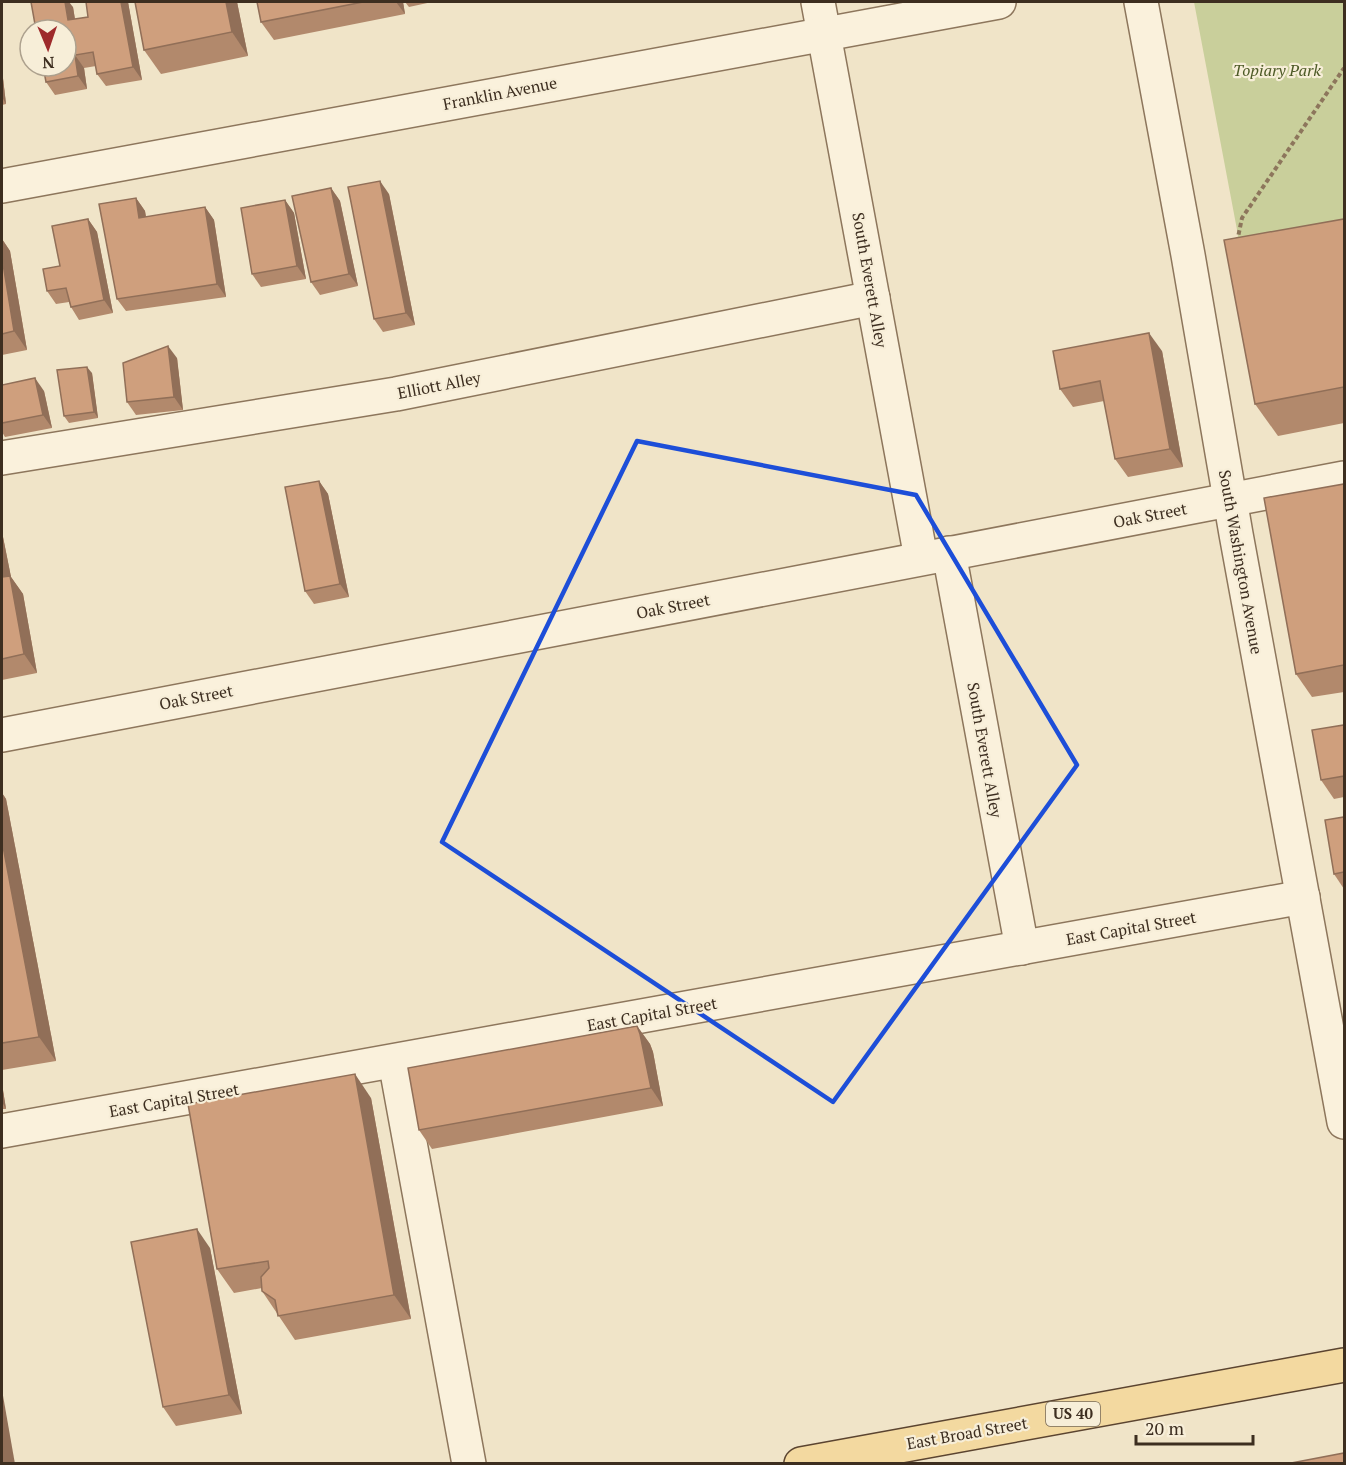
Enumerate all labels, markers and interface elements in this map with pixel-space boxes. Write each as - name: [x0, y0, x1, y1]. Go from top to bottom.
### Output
- north arrow: [18, 18, 78, 78]
- text: N: [42, 52, 55, 74]
- park label: Topiary Park: [1233, 59, 1321, 81]
- street label: Franklin Avenue: [441, 71, 559, 115]
- street label: South Everett Alley: [847, 211, 893, 350]
- street label: Elliott Alley: [396, 366, 483, 404]
- street label: South Washington Avenue: [1214, 468, 1268, 656]
- street label: Oak Street: [1111, 497, 1189, 533]
- street label: Oak Street: [634, 588, 712, 624]
- street label: Oak Street: [157, 679, 235, 715]
- street label: South Everett Alley: [962, 681, 1008, 820]
- street label: East Capital Street: [1064, 906, 1198, 950]
- street label: East Capital Street: [585, 992, 719, 1036]
- street label: East Capital Street: [107, 1078, 241, 1122]
- road number: US 40: [1046, 1402, 1100, 1426]
- scale bar: [1136, 1408, 1253, 1446]
- street label: East Broad Street: [905, 1412, 1029, 1454]
- text: 20 m: [1145, 1416, 1185, 1440]

